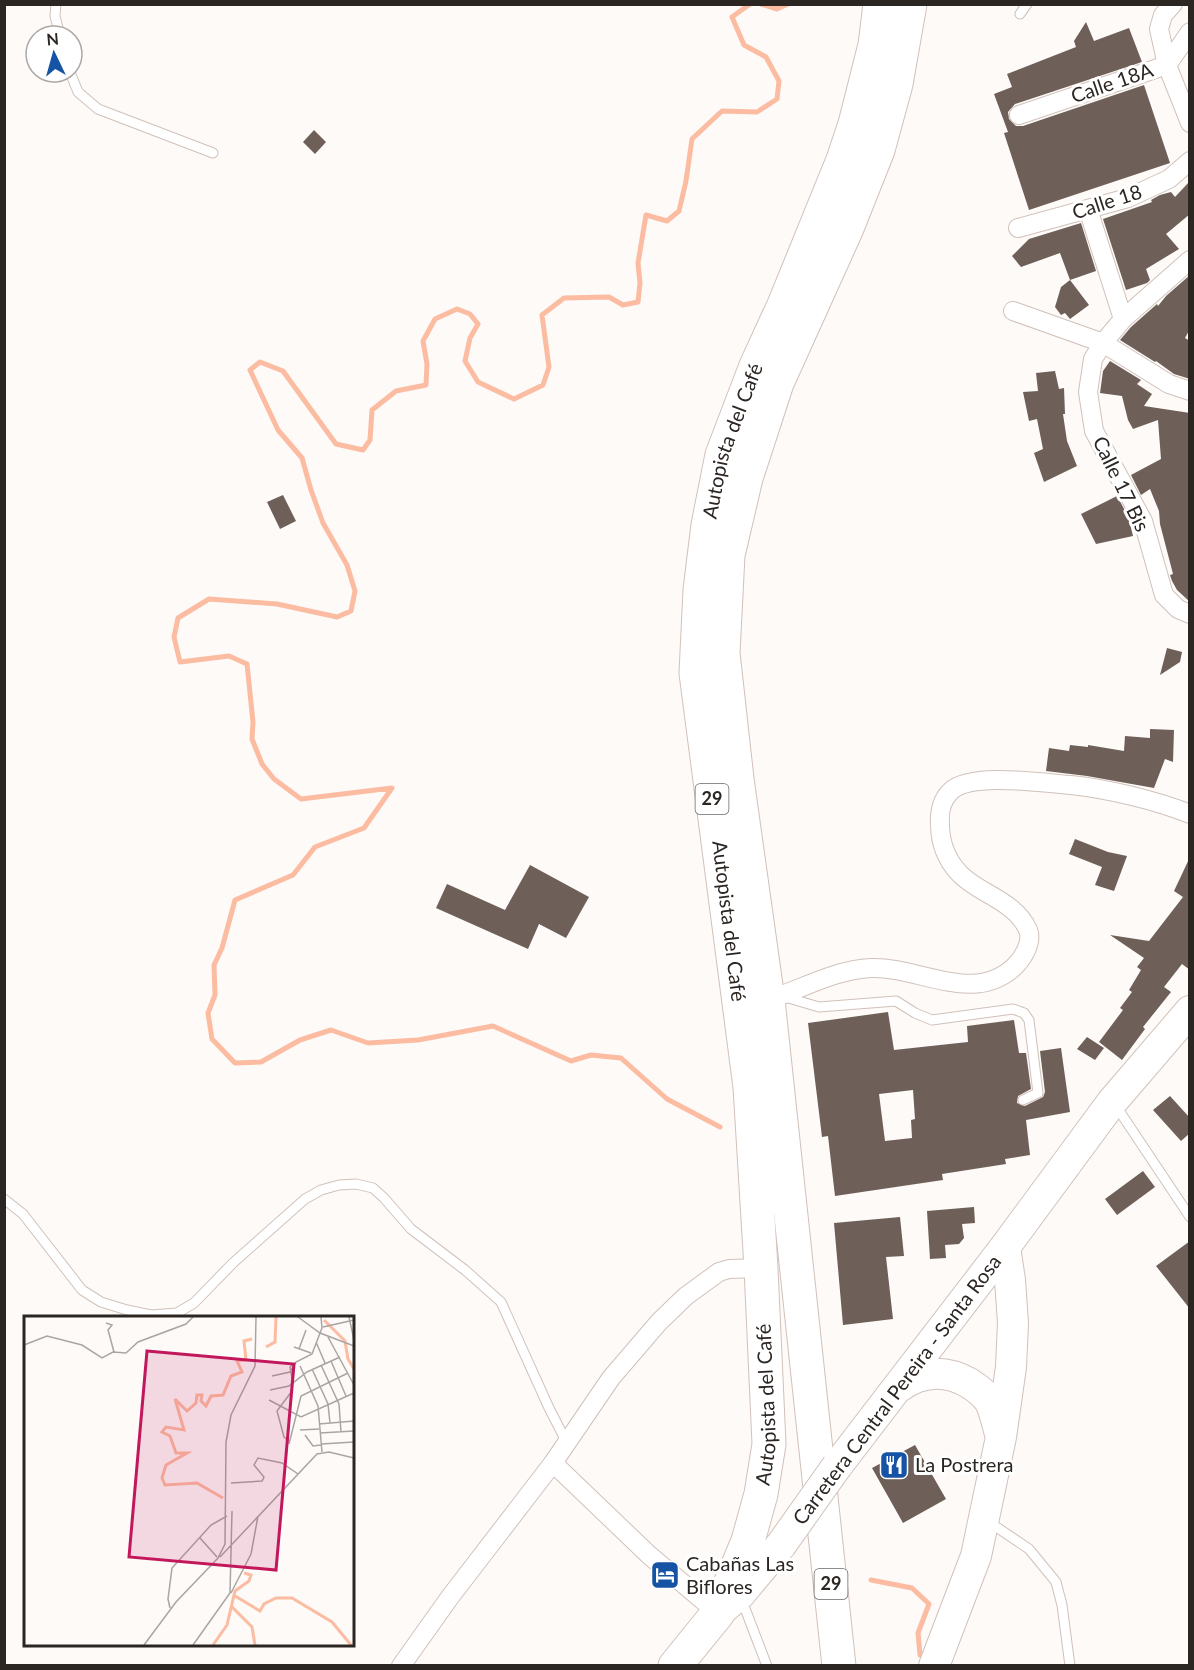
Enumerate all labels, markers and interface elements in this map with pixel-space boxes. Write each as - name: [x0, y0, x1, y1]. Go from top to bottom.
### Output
- north arrow: [24, 24, 84, 84]
- text: N: [46, 29, 60, 49]
- street label: Calle 18A: [1068, 57, 1156, 107]
- street label: Calle 18: [1069, 179, 1144, 224]
- street label: Autopista del Café: [697, 359, 767, 521]
- street label: Calle 17 Bis: [1089, 432, 1155, 535]
- road number: 29: [696, 784, 728, 814]
- street label: Autopista del Café: [708, 839, 752, 1003]
- street label: Carretera Central Pereira - Santa Rosa: [787, 1250, 1005, 1529]
- inset map: [24, 1316, 354, 1646]
- street label: Autopista del Café: [750, 1323, 780, 1487]
- restaurant icon: La Postrera: [878, 1449, 910, 1481]
- place label: La Postrera: [915, 1452, 1013, 1476]
- place label: Cabañas Las Biflores: [686, 1551, 794, 1598]
- hotel icon: Cabañas Las Biflores: [649, 1559, 681, 1591]
- road number: 29: [814, 1569, 848, 1599]

